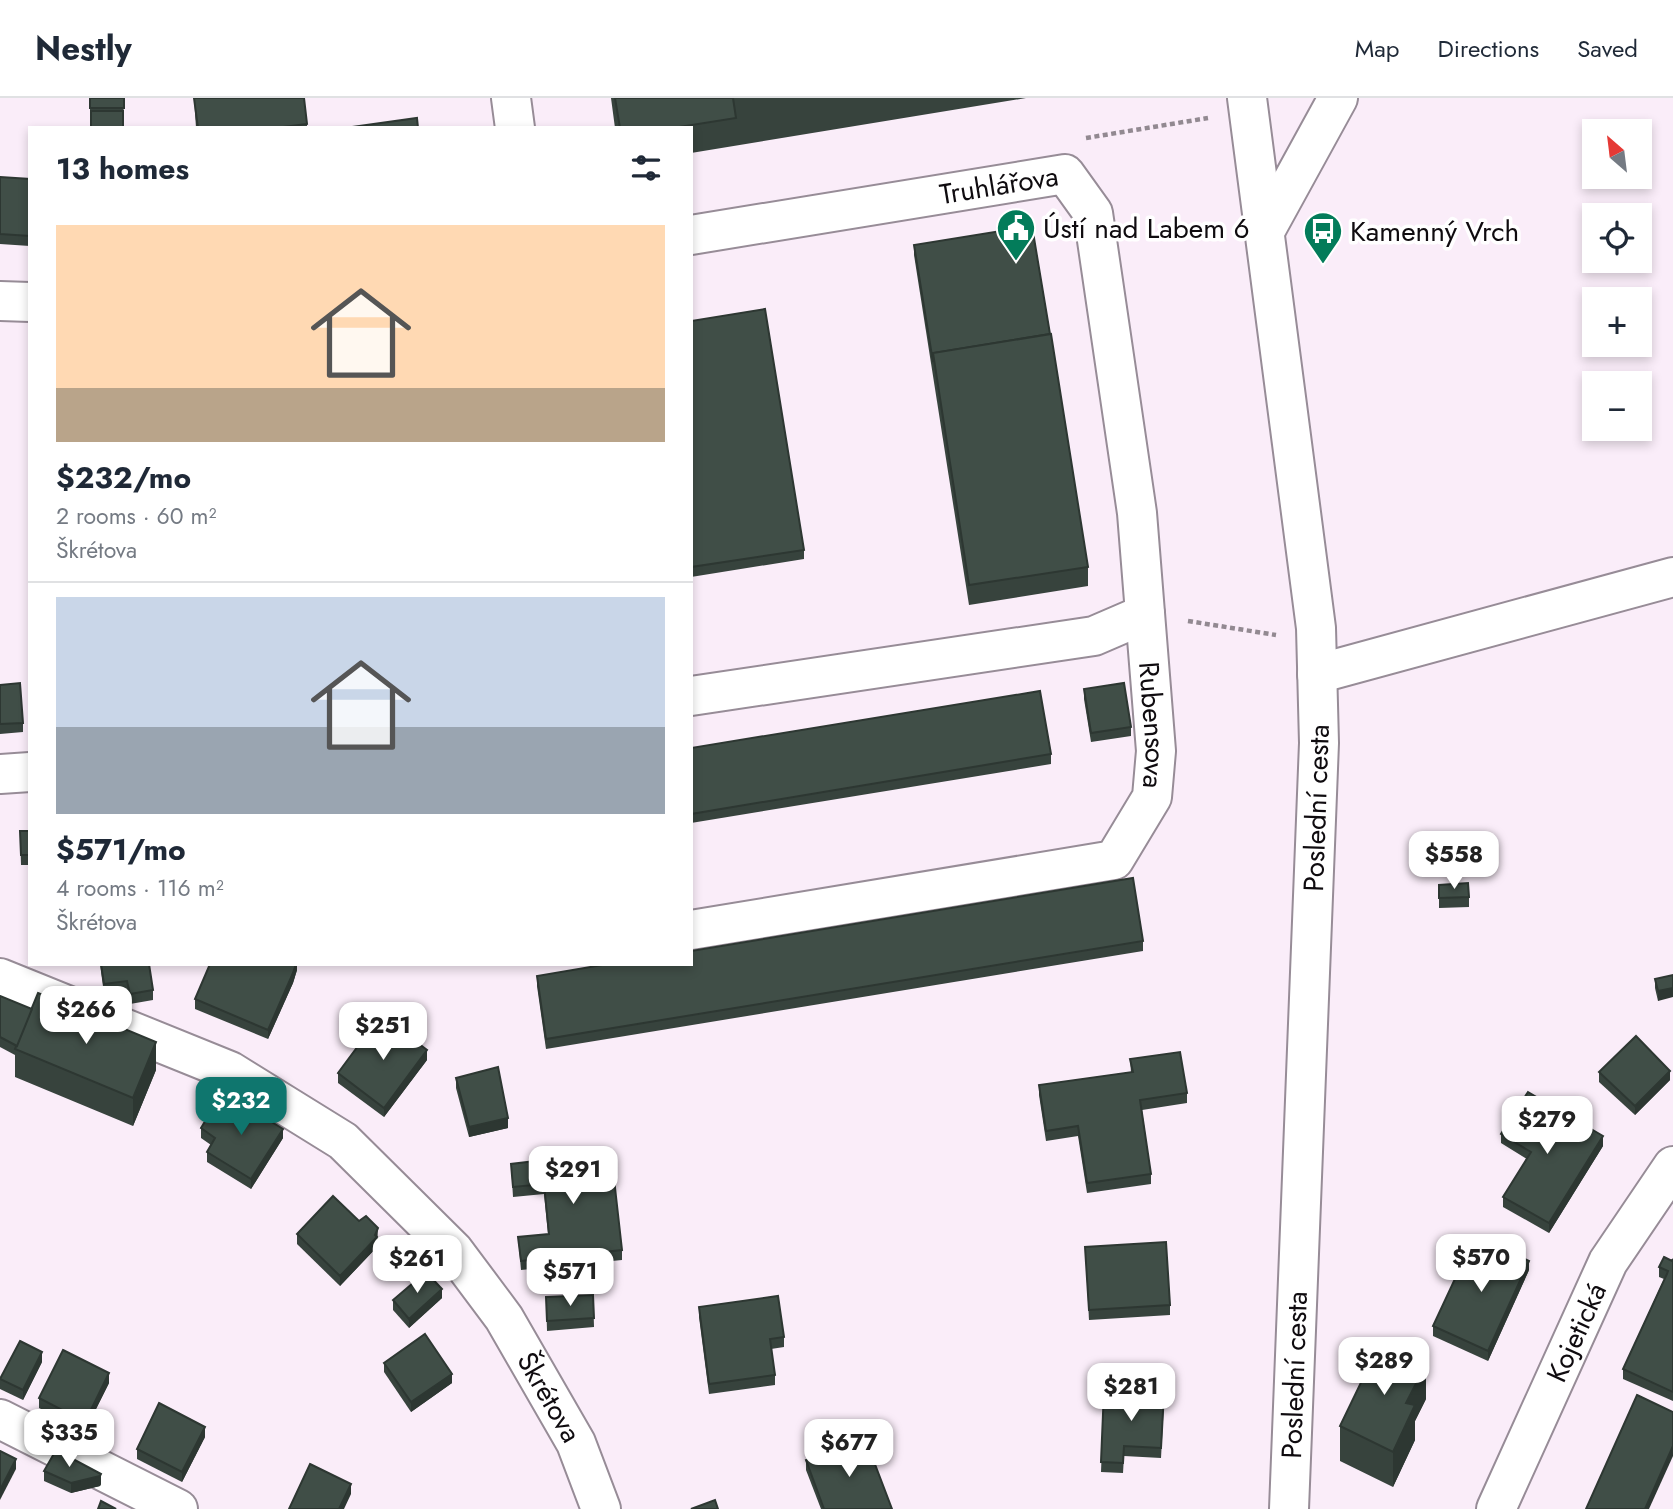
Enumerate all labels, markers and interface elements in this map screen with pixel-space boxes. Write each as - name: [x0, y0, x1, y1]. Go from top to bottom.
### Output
- text: Nestly: [35, 25, 132, 72]
- text: Map: [1355, 31, 1400, 66]
- text: Directions: [1438, 31, 1539, 66]
- text: Saved: [1577, 31, 1638, 66]
- north arrow: [1582, 119, 1652, 189]
- map controls: [1582, 119, 1652, 441]
- text: 13 homes: [56, 147, 189, 190]
- icon: filters: [627, 149, 665, 187]
- street label: Truhlářova: [937, 155, 1061, 215]
- button: locate: [1582, 203, 1652, 273]
- public building icon: Ústí nad Labem 6: [995, 207, 1037, 262]
- place label: Ústí nad Labem 6: [1043, 208, 1250, 249]
- bus stop icon: Kamenný Vrch: [1302, 210, 1344, 265]
- place label: Kamenný Vrch: [1350, 211, 1519, 252]
- icon: home: [298, 270, 424, 396]
- button: +: [1582, 287, 1652, 357]
- button: −: [1582, 371, 1652, 441]
- text: $232/mo: [56, 456, 191, 499]
- text: 2 rooms · 60 m²: [56, 499, 216, 533]
- text: Škrétova: [56, 533, 137, 567]
- icon: home: [298, 642, 424, 768]
- street label: Rubensova: [1128, 660, 1176, 790]
- street label: Poslední cesta: [1293, 724, 1340, 892]
- text: $571/mo: [56, 828, 186, 871]
- pin: $558: [1413, 832, 1495, 891]
- text: $558: [1425, 837, 1483, 871]
- text: 4 rooms · 116 m²: [56, 871, 224, 905]
- text: Škrétova: [56, 905, 137, 939]
- pin: $266: [45, 986, 127, 1046]
- text: $266: [56, 992, 116, 1026]
- pin: $251: [342, 1002, 424, 1062]
- text: $251: [355, 1008, 411, 1042]
- pin: $232: [200, 1077, 282, 1137]
- text: $232: [212, 1083, 270, 1117]
- pin: $279: [1506, 1096, 1588, 1156]
- text: $279: [1518, 1102, 1576, 1136]
- pin: $291: [532, 1146, 614, 1206]
- text: $291: [545, 1152, 601, 1186]
- pin: $570: [1440, 1234, 1522, 1294]
- pin: $261: [376, 1236, 458, 1295]
- text: $570: [1452, 1240, 1510, 1274]
- text: $261: [389, 1241, 445, 1275]
- pin: $571: [529, 1248, 611, 1308]
- text: $571: [543, 1254, 597, 1288]
- street label: Kojetická: [1536, 1276, 1617, 1389]
- street label: Poslední cesta: [1271, 1291, 1318, 1459]
- pin: $289: [1343, 1338, 1425, 1397]
- text: $289: [1354, 1343, 1414, 1377]
- street label: Škrétova: [507, 1344, 591, 1450]
- pin: $281: [1090, 1364, 1172, 1423]
- text: $281: [1103, 1369, 1159, 1403]
- pin: $335: [28, 1410, 110, 1469]
- text: $335: [40, 1415, 98, 1449]
- pin: $677: [808, 1420, 890, 1479]
- text: $677: [820, 1425, 878, 1459]

